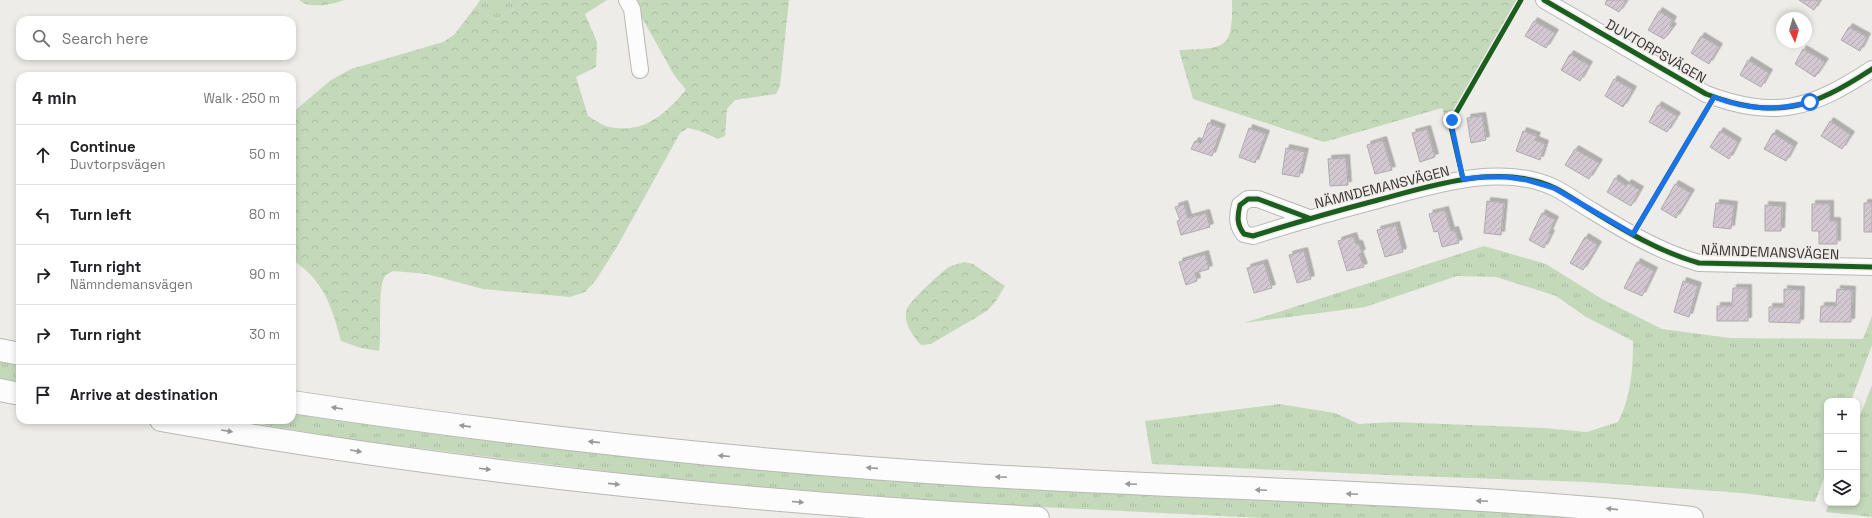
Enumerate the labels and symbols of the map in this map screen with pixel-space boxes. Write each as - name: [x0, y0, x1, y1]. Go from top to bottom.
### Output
- north arrow: [1776, 12, 1812, 48]
- street label: DUVTORPSVÄGEN: [1603, 15, 1709, 87]
- route start: [1801, 93, 1819, 111]
- route end: [1443, 111, 1461, 129]
- street label: NÄMNDEMANSVÄGEN: [1313, 162, 1451, 212]
- street label: NÄMNDEMANSVÄGEN: [1701, 241, 1839, 263]
- one-way arrow: [330, 405, 343, 411]
- one-way arrow: [459, 423, 471, 429]
- one-way arrow: [221, 428, 234, 434]
- one-way arrow: [588, 439, 600, 446]
- one-way arrow: [350, 448, 362, 454]
- one-way arrow: [718, 452, 730, 459]
- one-way arrow: [479, 465, 491, 472]
- one-way arrow: [866, 465, 878, 471]
- one-way arrow: [995, 473, 1007, 480]
- one-way arrow: [608, 481, 620, 487]
- one-way arrow: [1124, 481, 1137, 487]
- one-way arrow: [1255, 486, 1267, 493]
- one-way arrow: [1346, 490, 1358, 497]
- one-way arrow: [1476, 497, 1488, 504]
- one-way arrow: [792, 498, 804, 505]
- one-way arrow: [1606, 506, 1618, 512]

